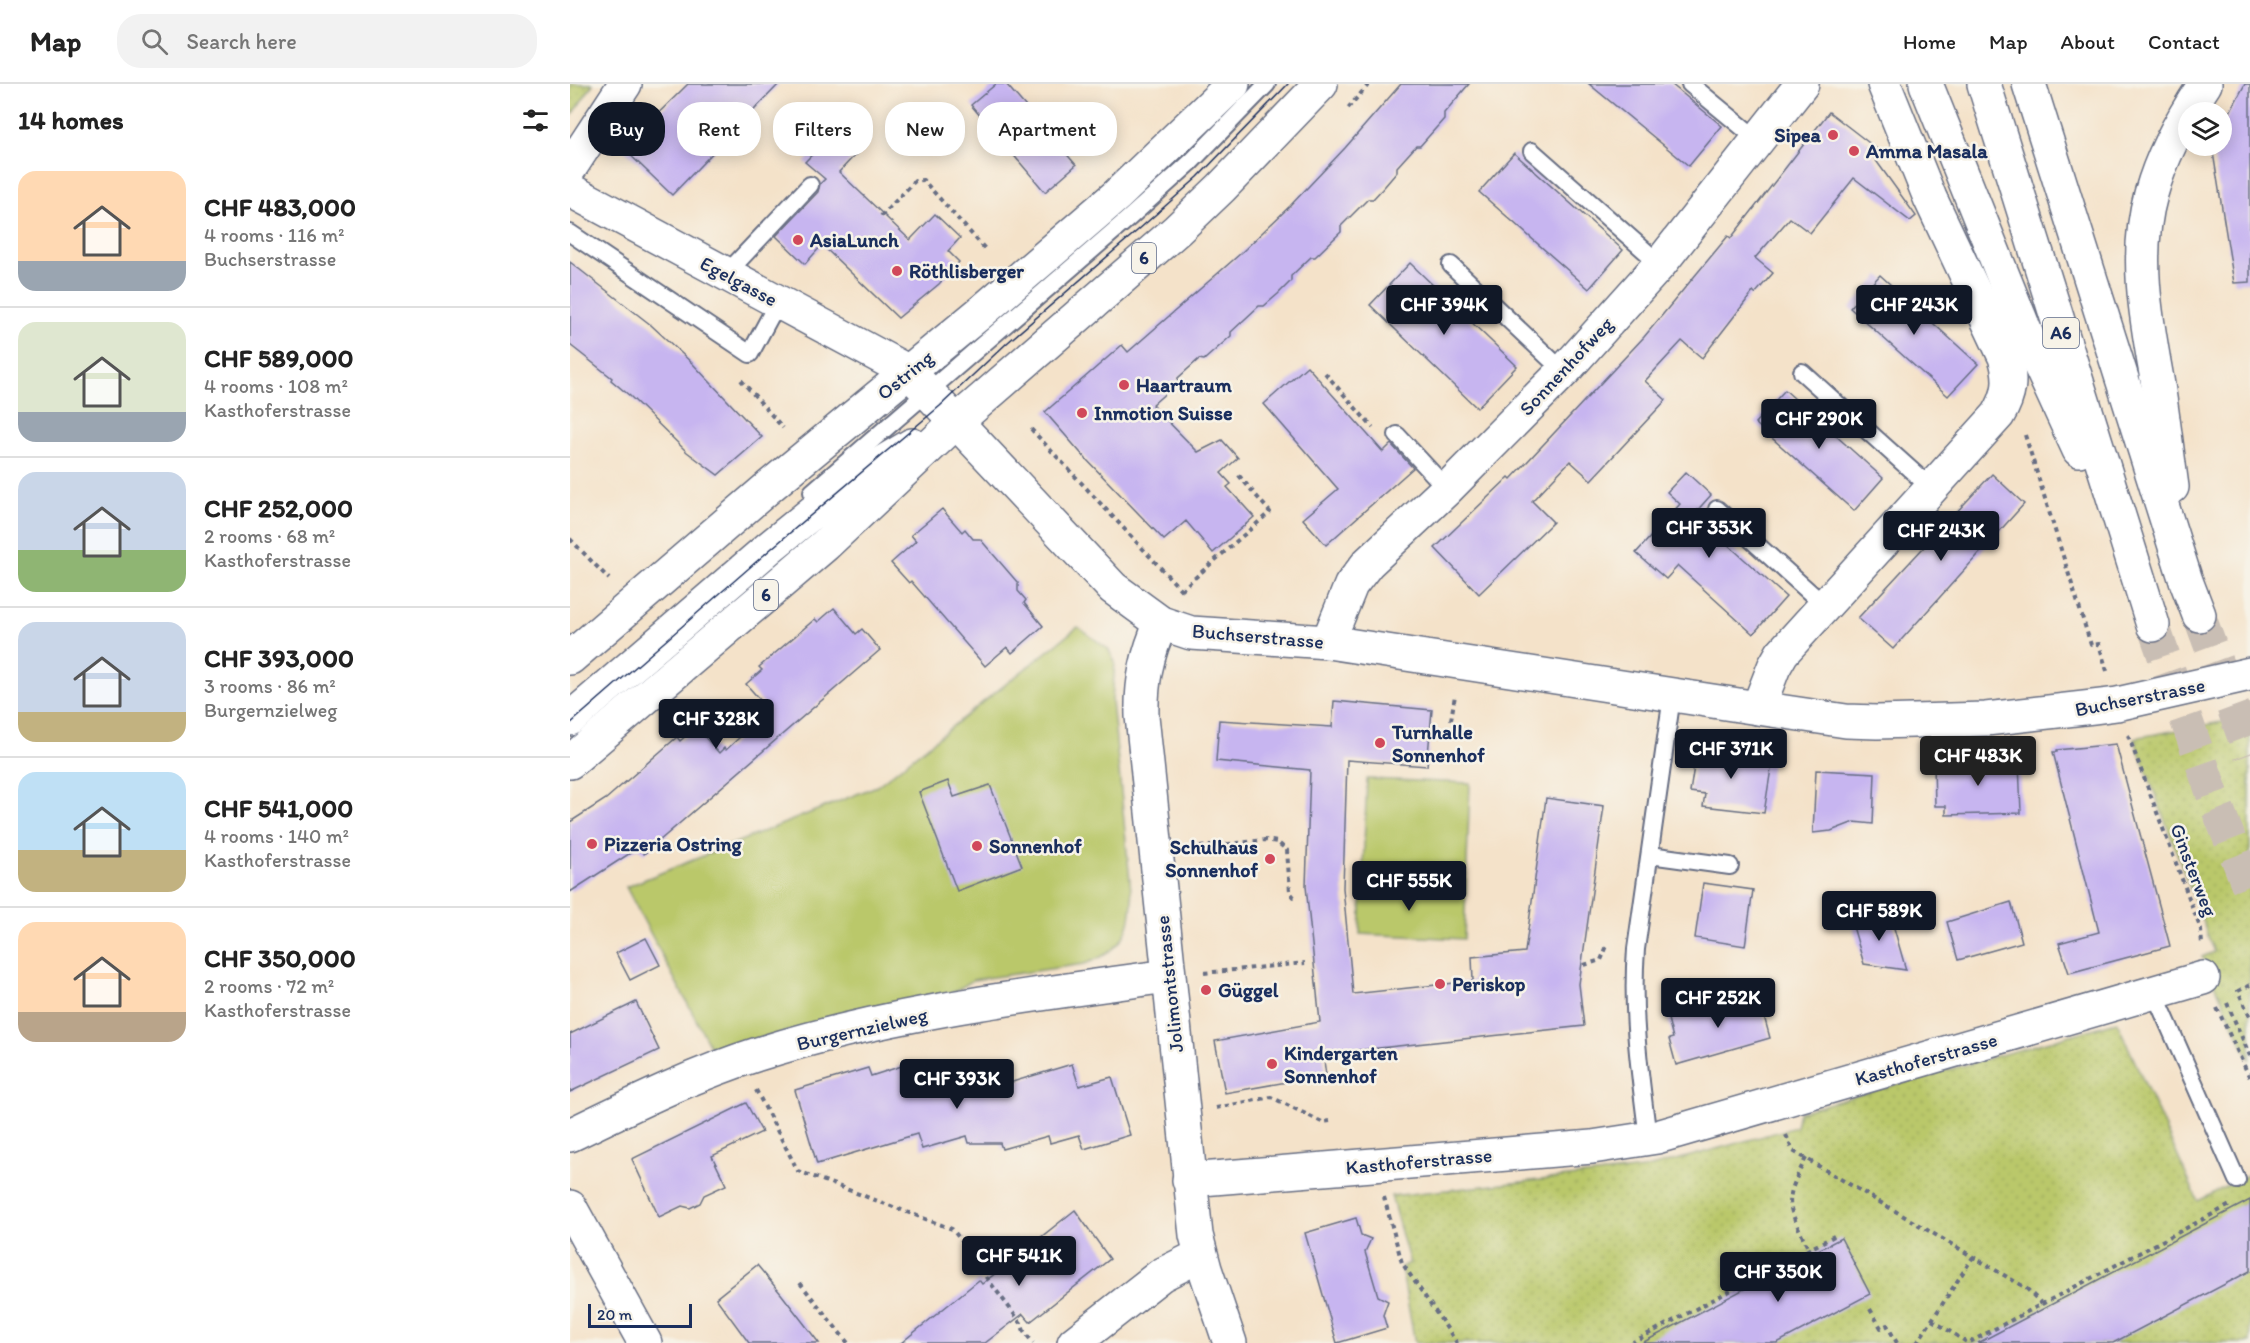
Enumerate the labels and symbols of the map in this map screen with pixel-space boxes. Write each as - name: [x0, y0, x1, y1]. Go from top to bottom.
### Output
- place label: Sipea: [1774, 123, 1822, 148]
- marker: Sipea: [1826, 128, 1840, 142]
- place label: Amma Masala: [1865, 139, 1988, 163]
- marker: Amma Masala: [1847, 144, 1861, 158]
- place label: AsiaLunch: [809, 228, 899, 252]
- marker: AsiaLunch: [791, 233, 805, 247]
- road number: 6: [1132, 243, 1156, 273]
- street label: Egelgasse: [696, 251, 782, 311]
- place label: Röthlisberger: [909, 259, 1024, 284]
- marker: Röthlisberger: [890, 264, 904, 278]
- pin: CHF 394K: [1382, 285, 1506, 336]
- pin: CHF 243K: [1852, 285, 1976, 336]
- street label: Sonnenhofweg: [1514, 311, 1618, 420]
- road number: A6: [2043, 318, 2079, 348]
- street label: Ostring: [872, 345, 939, 405]
- place label: Haartraum: [1136, 373, 1232, 397]
- marker: Haartraum: [1117, 378, 1131, 392]
- pin: CHF 290K: [1757, 399, 1881, 450]
- place label: Inmotion Suisse: [1094, 401, 1233, 425]
- marker: Inmotion Suisse: [1075, 406, 1089, 420]
- pin: CHF 353K: [1647, 508, 1771, 559]
- pin: CHF 243K: [1879, 511, 2003, 562]
- road number: 6: [754, 580, 778, 610]
- street label: Buchserstrasse: [1191, 618, 1325, 654]
- street label: Buchserstrasse: [2073, 673, 2207, 721]
- pin: CHF 328K: [654, 699, 778, 750]
- place label: Turnhalle Sonnenhof: [1391, 720, 1485, 767]
- pin: CHF 371K: [1669, 729, 1793, 780]
- marker: Turnhalle Sonnenhof: [1373, 736, 1387, 750]
- pin: CHF 483K: [1916, 736, 2040, 787]
- street label: Ginsterweg: [2165, 820, 2223, 921]
- place label: Pizzeria Ostring: [604, 832, 743, 857]
- place label: Sonnenhof: [989, 834, 1082, 858]
- place label: Schulhaus Sonnenhof: [1165, 835, 1258, 882]
- marker: Pizzeria Ostring: [585, 837, 599, 851]
- marker: Sonnenhof: [970, 839, 984, 853]
- marker: Schulhaus Sonnenhof: [1263, 852, 1277, 866]
- pin: CHF 555K: [1347, 861, 1471, 912]
- pin: CHF 589K: [1817, 891, 1941, 942]
- street label: Jolimontstrasse: [1150, 914, 1188, 1054]
- place label: Periskop: [1452, 972, 1526, 997]
- marker: Periskop: [1433, 977, 1447, 991]
- place label: Güggel: [1218, 978, 1279, 1003]
- pin: CHF 252K: [1656, 978, 1780, 1029]
- marker: Güggel: [1199, 983, 1213, 997]
- street label: Burgernzielweg: [794, 1002, 931, 1056]
- street label: Kasthoferstrasse: [1852, 1027, 2000, 1091]
- place label: Kindergarten Sonnenhof: [1284, 1041, 1399, 1088]
- marker: Kindergarten Sonnenhof: [1265, 1057, 1279, 1071]
- pin: CHF 393K: [895, 1059, 1019, 1110]
- street label: Kasthoferstrasse: [1345, 1143, 1493, 1179]
- pin: CHF 541K: [957, 1236, 1081, 1287]
- pin: CHF 350K: [1716, 1252, 1840, 1303]
- scale bar: [588, 1301, 692, 1328]

